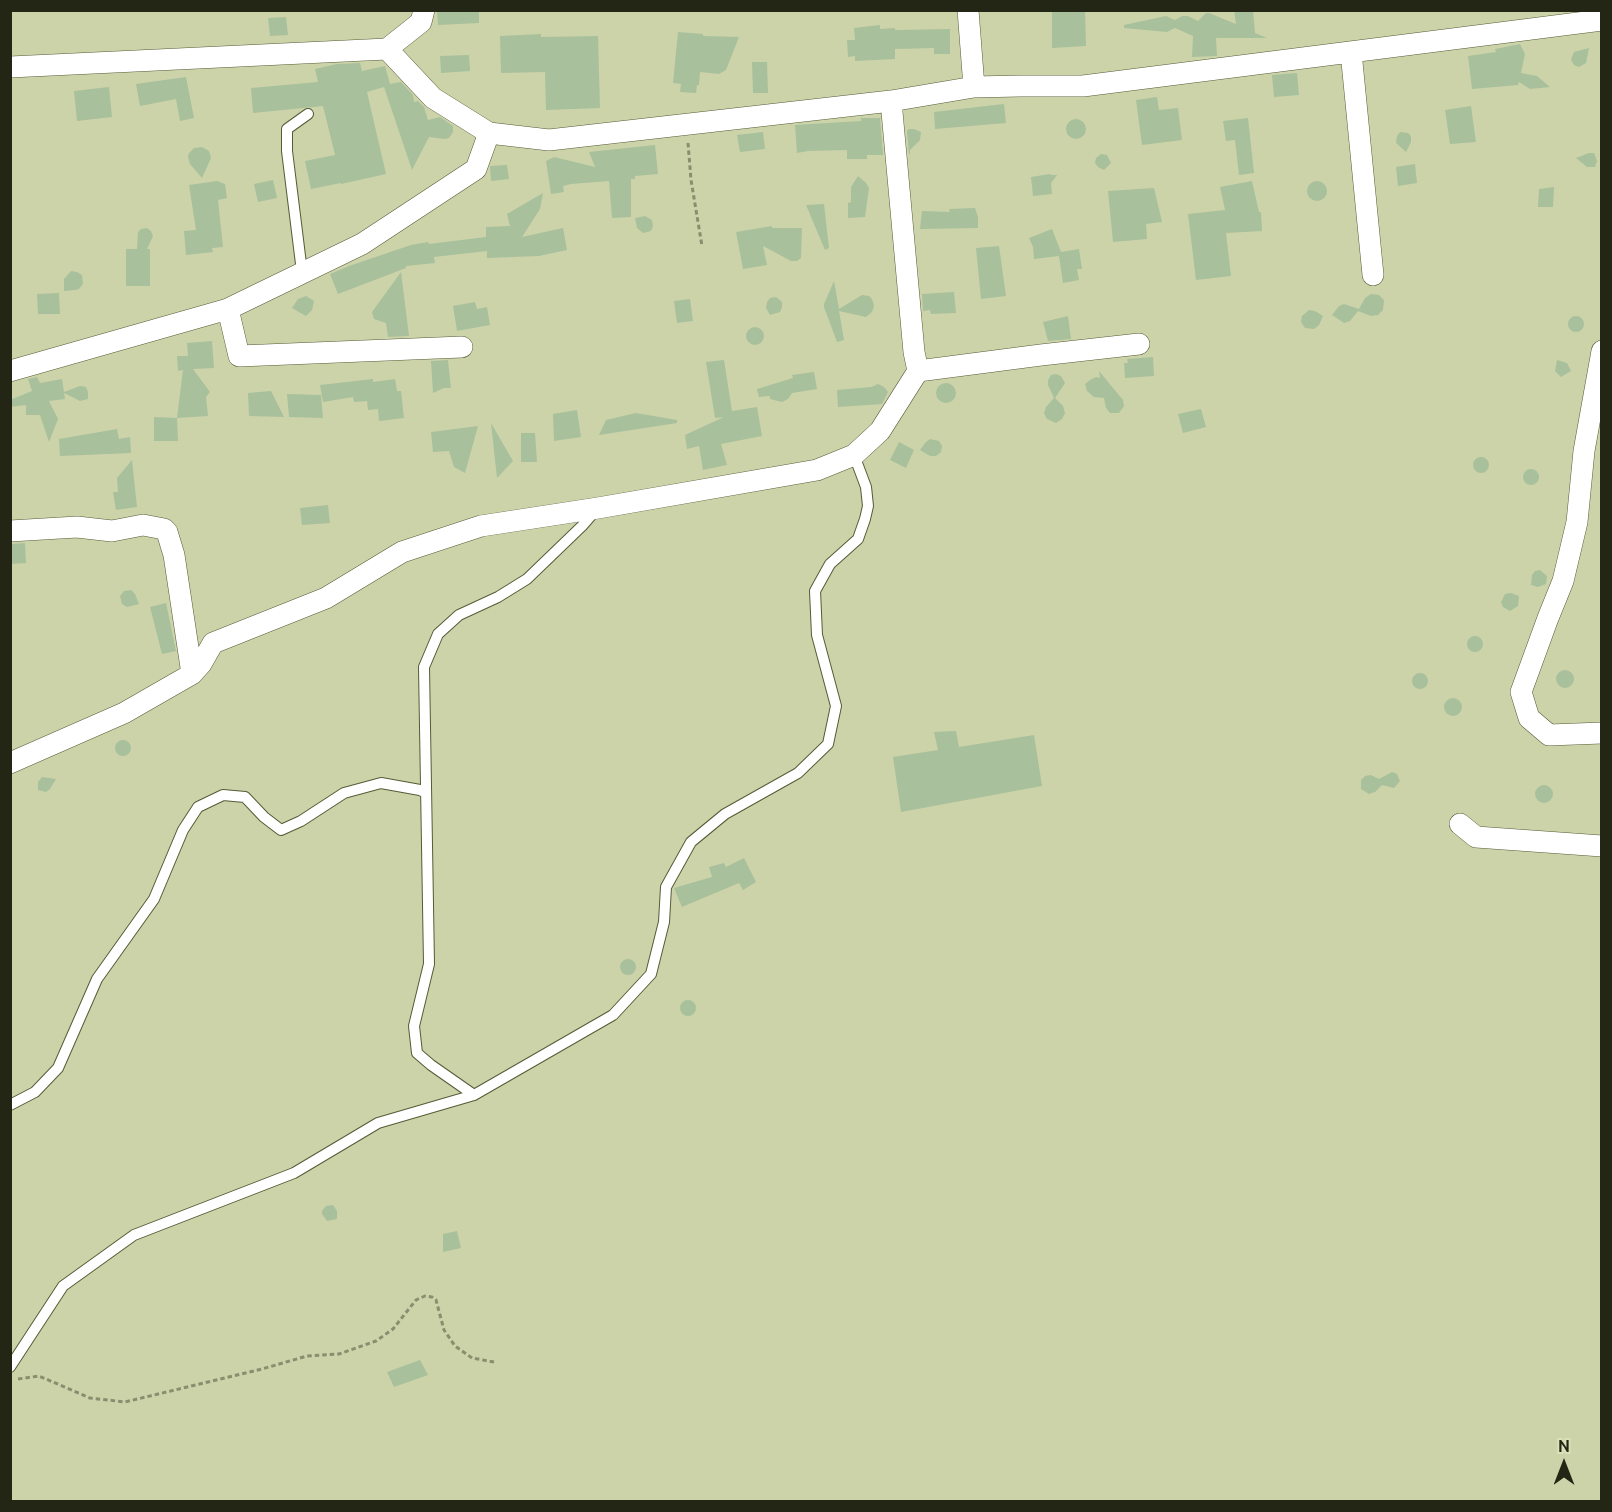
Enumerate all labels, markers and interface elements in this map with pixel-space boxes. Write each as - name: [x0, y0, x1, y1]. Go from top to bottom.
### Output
- north arrow: [1534, 1434, 1594, 1494]
- text: N: [1558, 1437, 1570, 1455]

